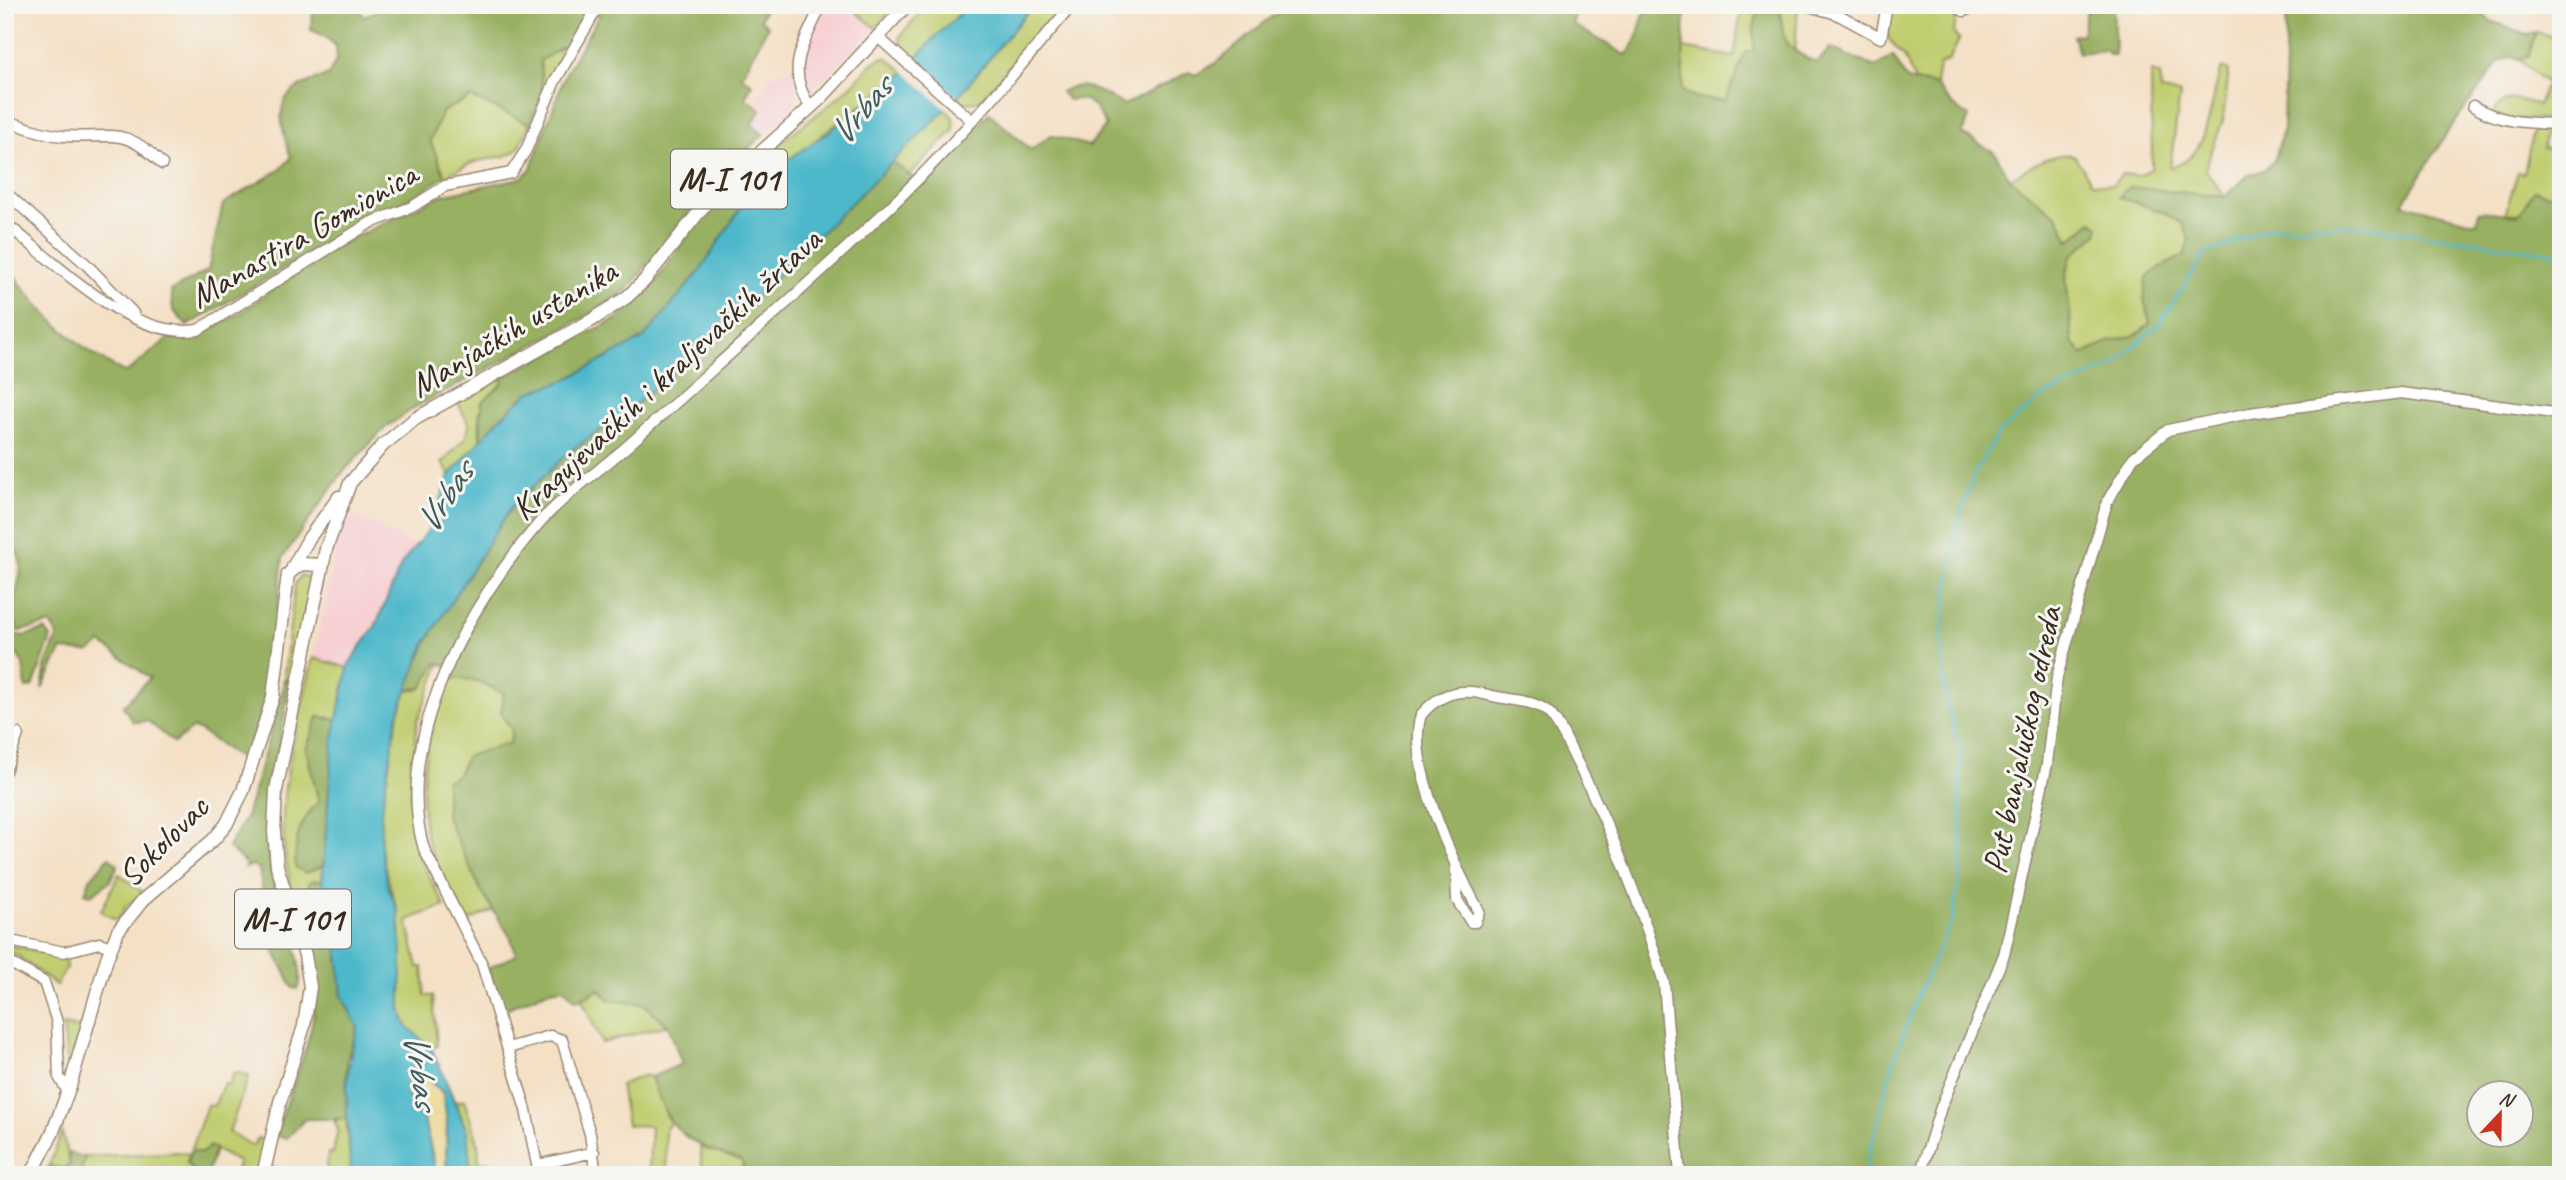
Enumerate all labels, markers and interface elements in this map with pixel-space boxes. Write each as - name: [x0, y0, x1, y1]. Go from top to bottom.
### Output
- water label: Vrbas: [818, 61, 906, 154]
- street label: Manastira Gomionica: [181, 150, 427, 318]
- road number: M-I 101: [671, 150, 787, 209]
- street label: Kragujevačkih i kraljevačkih žrtava: [501, 217, 832, 530]
- street label: Manjačkih ustanika: [401, 247, 626, 407]
- water label: Vrbas: [404, 447, 488, 541]
- street label: Put banjalučkog odreda: [1972, 600, 2073, 877]
- street label: Sokolovac: [108, 784, 220, 896]
- road number: M-I 101: [235, 890, 351, 948]
- water label: Vrbas: [393, 1029, 452, 1117]
- north arrow: [2464, 1078, 2534, 1148]
- text: N: [2496, 1086, 2519, 1114]

